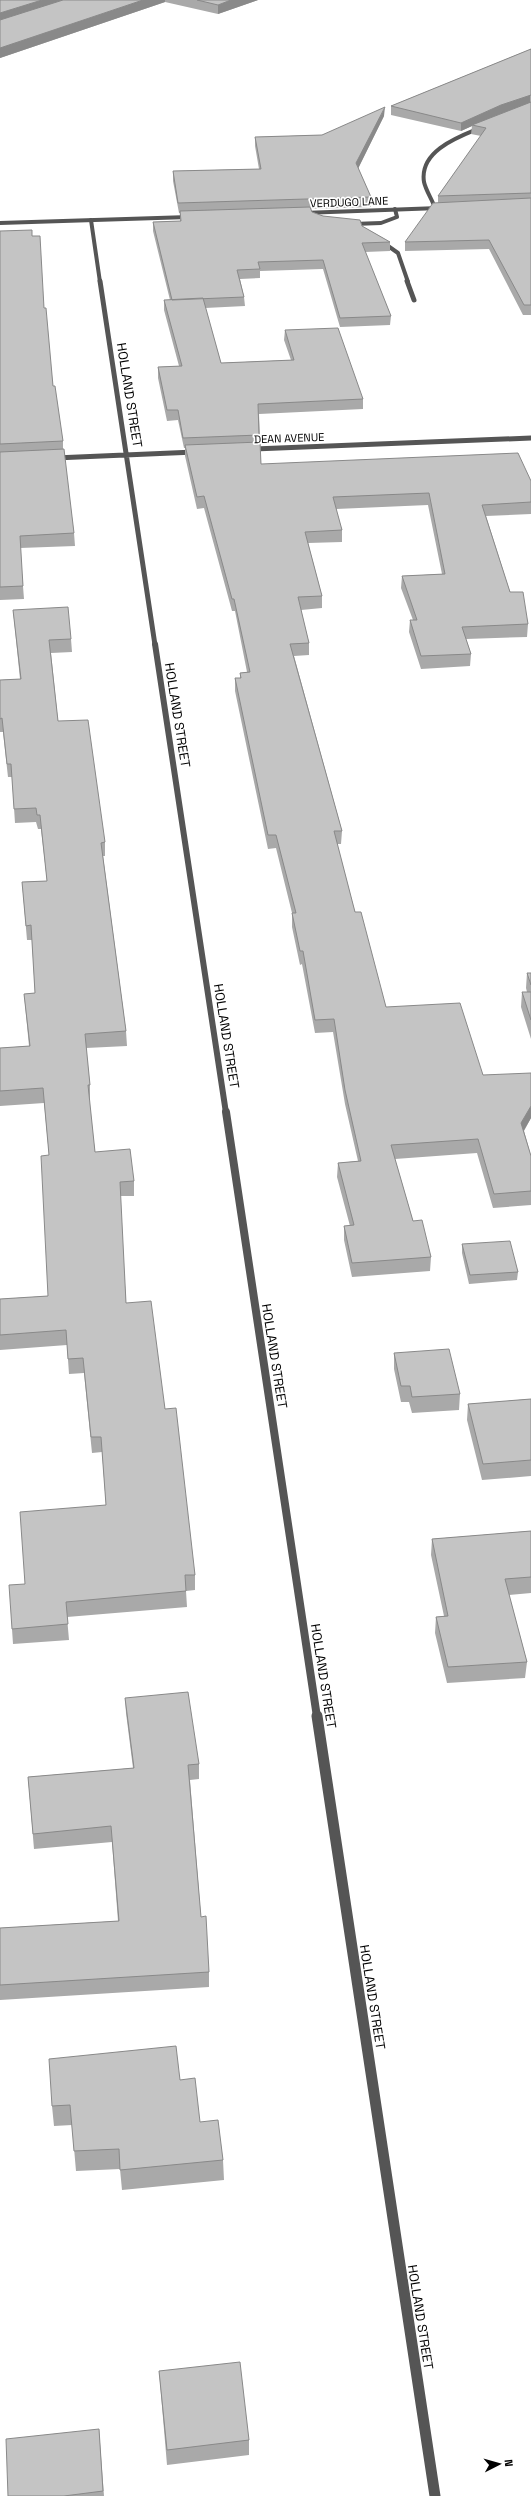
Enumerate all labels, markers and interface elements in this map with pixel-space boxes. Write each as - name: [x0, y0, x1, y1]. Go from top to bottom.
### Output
- street label: VERDUGO LANE: [310, 194, 388, 210]
- street label: HOLLAND STREET: [113, 341, 146, 449]
- street label: DEAN AVENUE: [253, 430, 325, 446]
- street label: HOLLAND STREET: [161, 661, 194, 769]
- street label: HOLLAND STREET: [210, 982, 243, 1090]
- street label: HOLLAND STREET: [258, 1302, 291, 1410]
- street label: HOLLAND STREET: [307, 1622, 340, 1730]
- street label: HOLLAND STREET: [356, 1943, 389, 2051]
- street label: HOLLAND STREET: [404, 2263, 437, 2371]
- north arrow: [479, 2444, 519, 2484]
- text: N: [502, 2459, 516, 2467]

